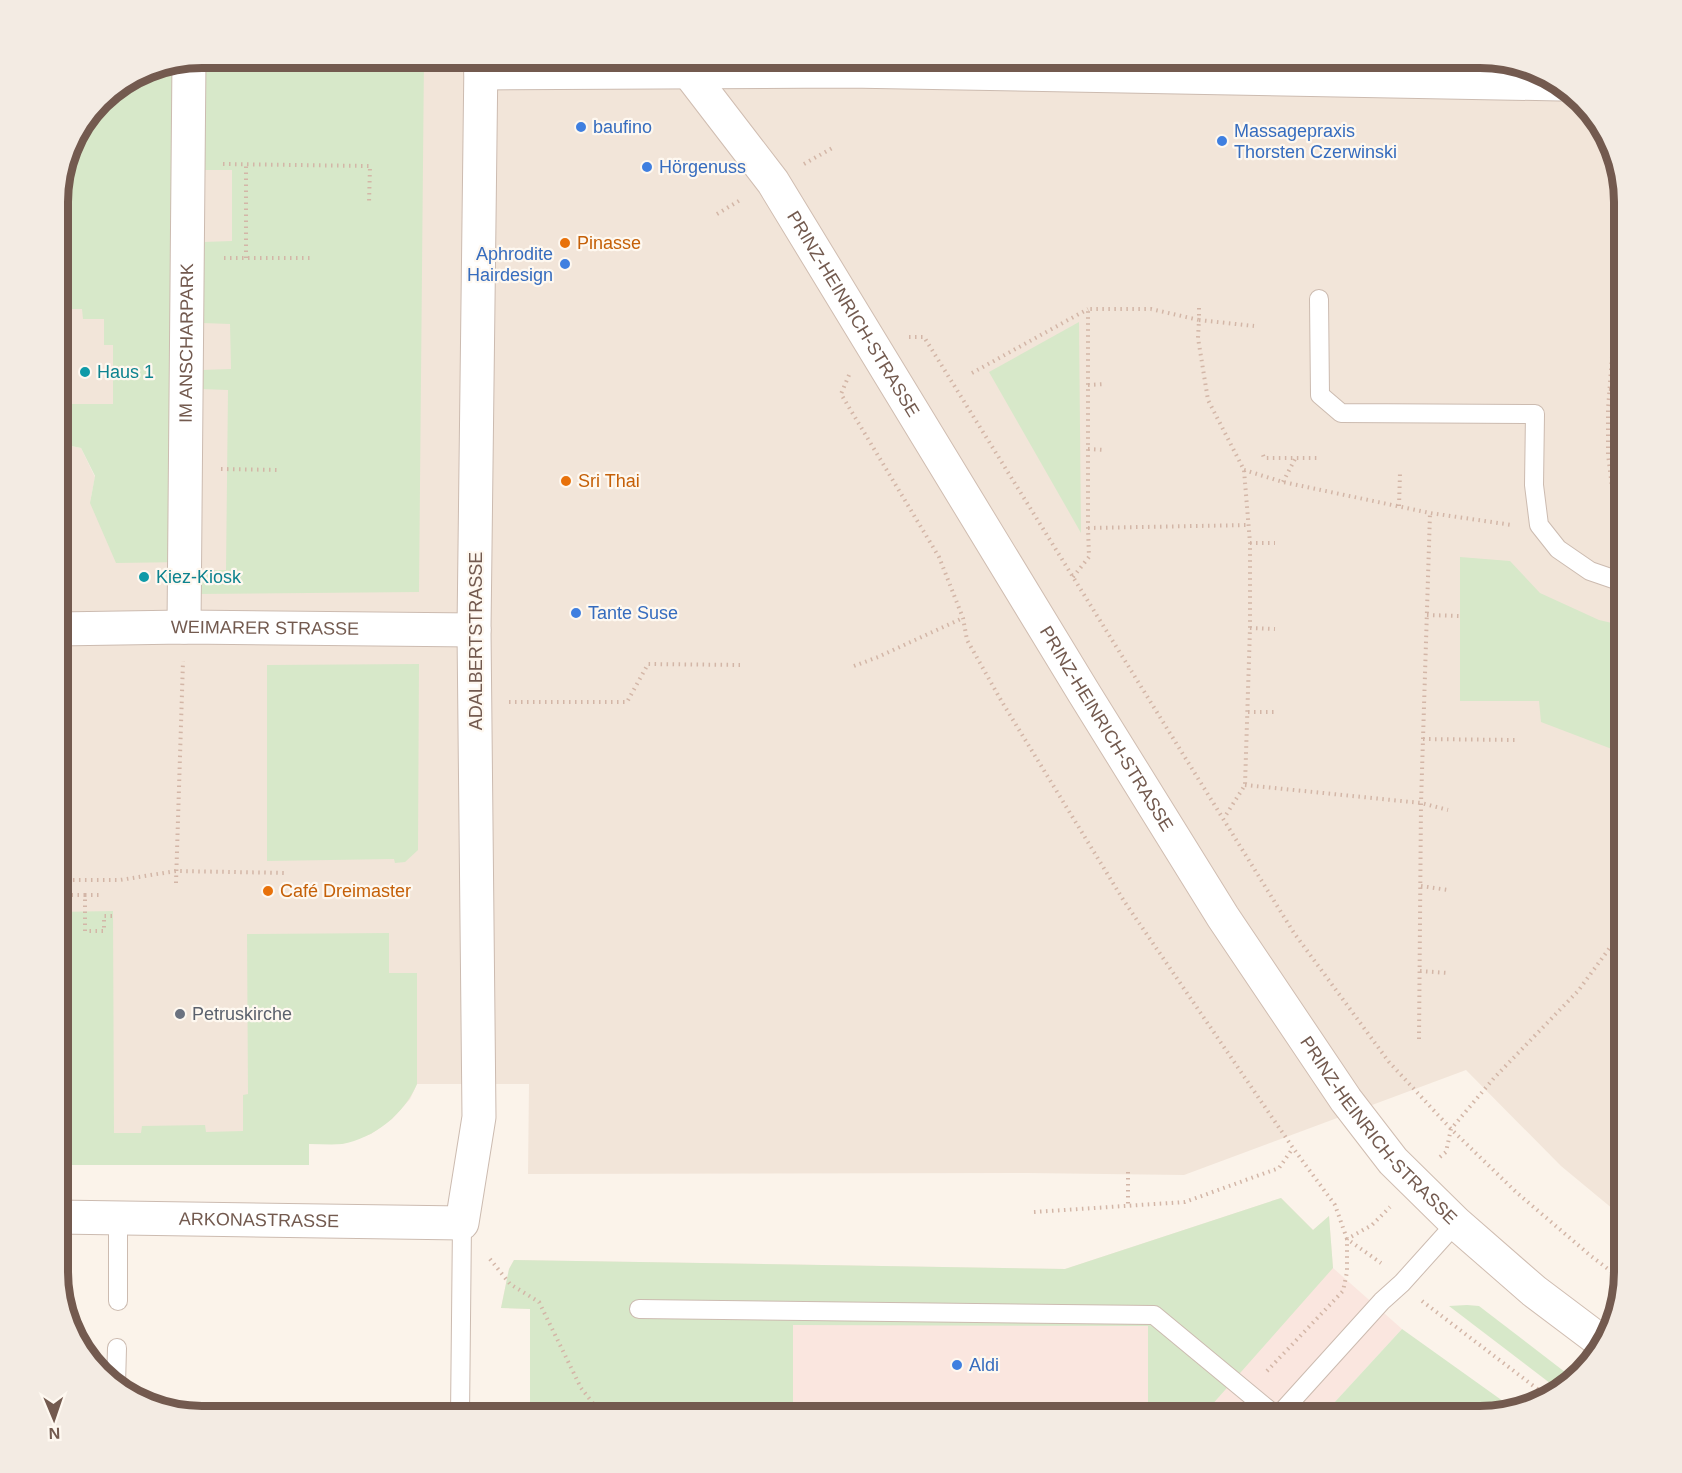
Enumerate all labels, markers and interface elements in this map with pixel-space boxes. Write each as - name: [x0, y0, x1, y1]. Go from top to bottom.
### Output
- place label: baufino: [593, 117, 652, 137]
- marker: baufino: [574, 120, 588, 134]
- place label: Massagepraxis Thorsten Czerwinski: [1234, 121, 1397, 162]
- marker: Massagepraxis Thorsten Czerwinski: [1215, 134, 1229, 148]
- place label: Hörgenuss: [659, 157, 746, 177]
- marker: Hörgenuss: [640, 160, 654, 174]
- street label: PRINZ-HEINRICH-STRASSE: [783, 207, 923, 420]
- place label: Pinasse: [577, 233, 641, 253]
- marker: Pinasse: [558, 236, 572, 250]
- place label: Aphrodite Hairdesign: [467, 244, 553, 285]
- marker: Aphrodite Hairdesign: [558, 257, 572, 271]
- street label: IM ANSCHARPARK: [176, 263, 197, 423]
- place label: Haus 1: [97, 362, 154, 382]
- marker: Haus 1: [78, 365, 92, 379]
- place label: Sri Thai: [578, 471, 640, 491]
- marker: Sri Thai: [559, 474, 573, 488]
- street label: ADALBERTSTRASSE: [466, 552, 486, 730]
- place label: Kiez-Kiosk: [156, 567, 242, 587]
- marker: Kiez-Kiosk: [137, 570, 151, 584]
- place label: Tante Suse: [588, 603, 678, 623]
- marker: Tante Suse: [569, 606, 583, 620]
- street label: WEIMARER STRASSE: [171, 617, 359, 639]
- street label: PRINZ-HEINRICH-STRASSE: [1036, 623, 1177, 835]
- place label: Café Dreimaster: [280, 881, 411, 901]
- marker: Café Dreimaster: [261, 884, 275, 898]
- place label: Petruskirche: [192, 1004, 292, 1024]
- marker: Petruskirche: [173, 1007, 187, 1021]
- street label: PRINZ-HEINRICH-STRASSE: [1296, 1033, 1461, 1228]
- street label: ARKONASTRASSE: [179, 1209, 339, 1231]
- place label: Aldi: [969, 1355, 999, 1375]
- marker: Aldi: [950, 1358, 964, 1372]
- north arrow: [24, 1389, 84, 1449]
- text: N: [48, 1425, 61, 1442]

